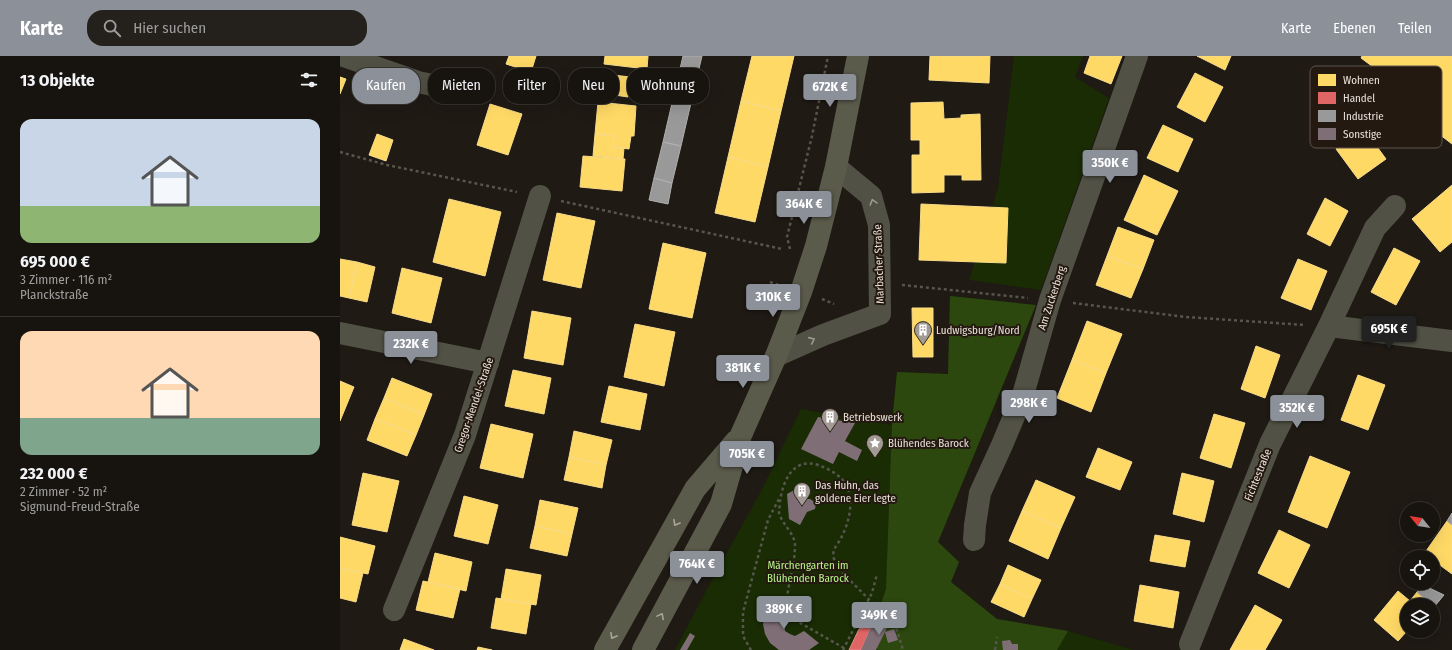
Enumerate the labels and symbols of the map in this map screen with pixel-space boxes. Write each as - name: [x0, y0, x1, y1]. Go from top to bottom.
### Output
- legend: [1310, 66, 1442, 148]
- pin: 672K €: [797, 74, 863, 108]
- text: Wohnen: [1343, 74, 1380, 87]
- text: Handel: [1343, 92, 1375, 105]
- text: Industrie: [1343, 110, 1384, 123]
- text: Sonstige: [1343, 128, 1382, 141]
- pin: 350K €: [1077, 150, 1143, 184]
- pin: 364K €: [771, 191, 837, 225]
- one-way arrow: [869, 199, 878, 206]
- street label: Marbacher Straße: [871, 224, 887, 304]
- street label: Am Zuckerberg: [1036, 263, 1069, 332]
- pin: 310K €: [740, 284, 806, 318]
- pin: 695K €: [1356, 316, 1422, 350]
- building icon: Ludwigsburg/Nord: [913, 320, 933, 345]
- place label: Ludwigsburg/Nord: [936, 324, 1020, 337]
- pin: 232K €: [378, 331, 444, 365]
- one-way arrow: [808, 337, 815, 345]
- pin: 381K €: [710, 355, 776, 389]
- street label: Gregor-Mendel-Straße: [452, 356, 496, 454]
- pin: 298K €: [996, 390, 1062, 424]
- pin: 352K €: [1264, 395, 1330, 429]
- building icon: Betriebswerk: [820, 407, 840, 432]
- place label: Betriebswerk: [843, 411, 903, 424]
- place icon: Blühendes Barock: [865, 433, 885, 458]
- place label: Blühendes Barock: [888, 437, 970, 450]
- pin: 705K €: [714, 441, 780, 475]
- street label: Fichtestraße: [1242, 447, 1274, 503]
- place label: Das Huhn, das goldene Eier legte: [815, 479, 896, 505]
- building icon: Das Huhn, das goldene Eier legte: [792, 481, 812, 506]
- north arrow: [1400, 502, 1440, 542]
- one-way arrow: [673, 519, 681, 526]
- pin: 764K €: [664, 551, 730, 585]
- park label: Märchengarten im Blühenden Barock: [767, 559, 850, 585]
- pin: 389K €: [751, 596, 817, 630]
- pin: 349K €: [846, 602, 912, 636]
- one-way arrow: [656, 612, 664, 620]
- one-way arrow: [610, 632, 617, 640]

